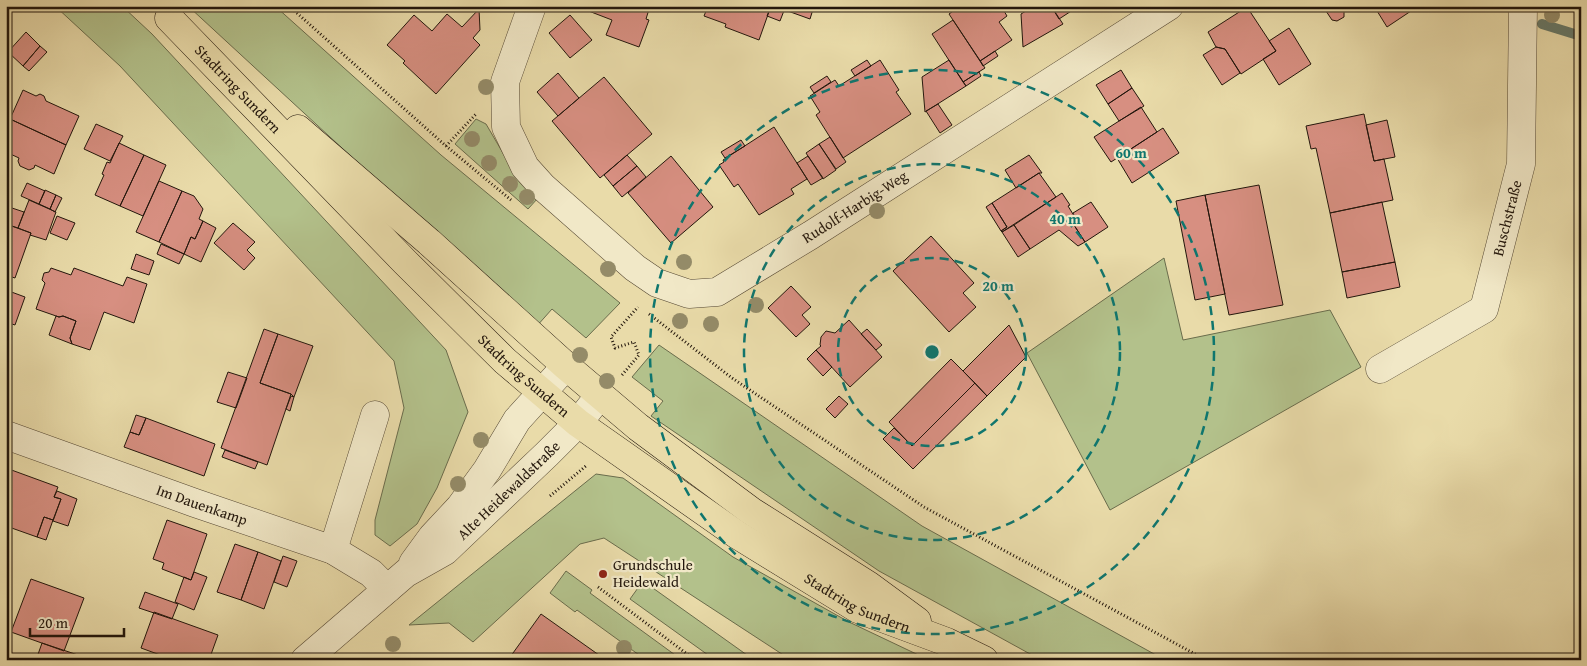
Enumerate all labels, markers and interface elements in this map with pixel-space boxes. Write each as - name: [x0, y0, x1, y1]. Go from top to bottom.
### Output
- street label: Stadtring Sundern: [190, 40, 287, 138]
- text: 60 m: [1115, 142, 1147, 163]
- street label: Rudolf-Harbig-Weg: [798, 165, 912, 248]
- street label: Buschstraße: [1487, 178, 1527, 258]
- text: 40 m: [1049, 208, 1081, 229]
- text: 20 m: [982, 275, 1014, 296]
- street label: Stadtring Sundern: [474, 329, 575, 422]
- centre of rings: [923, 343, 941, 361]
- street label: Alte Heidewaldstraße: [452, 436, 565, 544]
- street label: Im Dauenkamp: [154, 479, 250, 530]
- place label: Grundschule Heidewald: [613, 554, 693, 592]
- street label: Stadtring Sundern: [800, 567, 914, 638]
- marker: Grundschule Heidewald: [597, 568, 609, 580]
- scale bar: [30, 606, 124, 638]
- text: 20 m: [38, 612, 69, 633]

